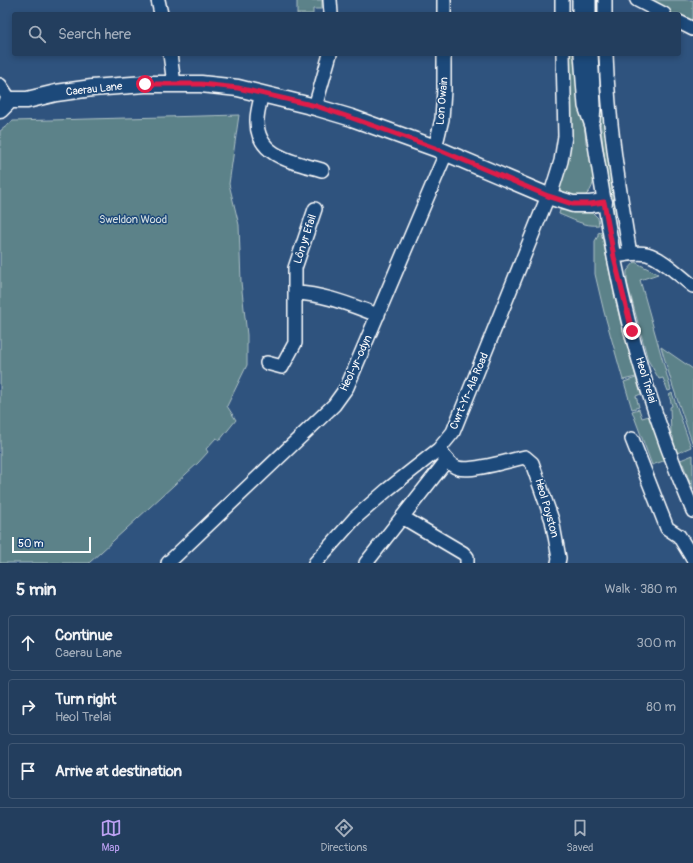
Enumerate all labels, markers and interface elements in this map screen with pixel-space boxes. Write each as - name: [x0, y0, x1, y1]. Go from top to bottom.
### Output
- search box: [12, 12, 681, 56]
- icon: search: [26, 23, 48, 45]
- text: Search here: [58, 25, 131, 44]
- route start: [136, 75, 154, 93]
- street label: Lon Owain: [433, 76, 451, 126]
- street label: Caerau Lane: [65, 80, 123, 98]
- park label: Sweldon Wood: [99, 213, 167, 226]
- street label: Lôn yr Efail: [291, 213, 319, 265]
- route end: [623, 322, 641, 340]
- street label: Heol-yr-odyn: [337, 333, 375, 393]
- street label: Cwrt-Yr-Ala Road: [447, 351, 491, 431]
- street label: Heol Trelai: [633, 355, 659, 405]
- street label: Heol Poyston: [532, 477, 562, 539]
- scale bar: [12, 535, 91, 554]
- text: 50 m: [18, 537, 44, 550]
- text: 5 min: [16, 579, 56, 600]
- text: Walk · 380 m: [604, 581, 677, 597]
- text: Continue: [55, 626, 113, 645]
- icon: ahead: [17, 632, 39, 654]
- text: 300 m: [637, 635, 676, 651]
- text: Caerau Lane: [55, 645, 122, 661]
- text: Turn right: [55, 690, 116, 709]
- icon: right: [17, 696, 39, 718]
- text: 80 m: [646, 699, 676, 715]
- text: Heol Trelai: [55, 709, 111, 725]
- icon: arrive: [17, 760, 39, 782]
- text: Arrive at destination: [55, 762, 182, 781]
- tab: Map: [100, 817, 122, 854]
- tab: Directions: [321, 817, 367, 854]
- tab: Saved: [566, 817, 593, 854]

